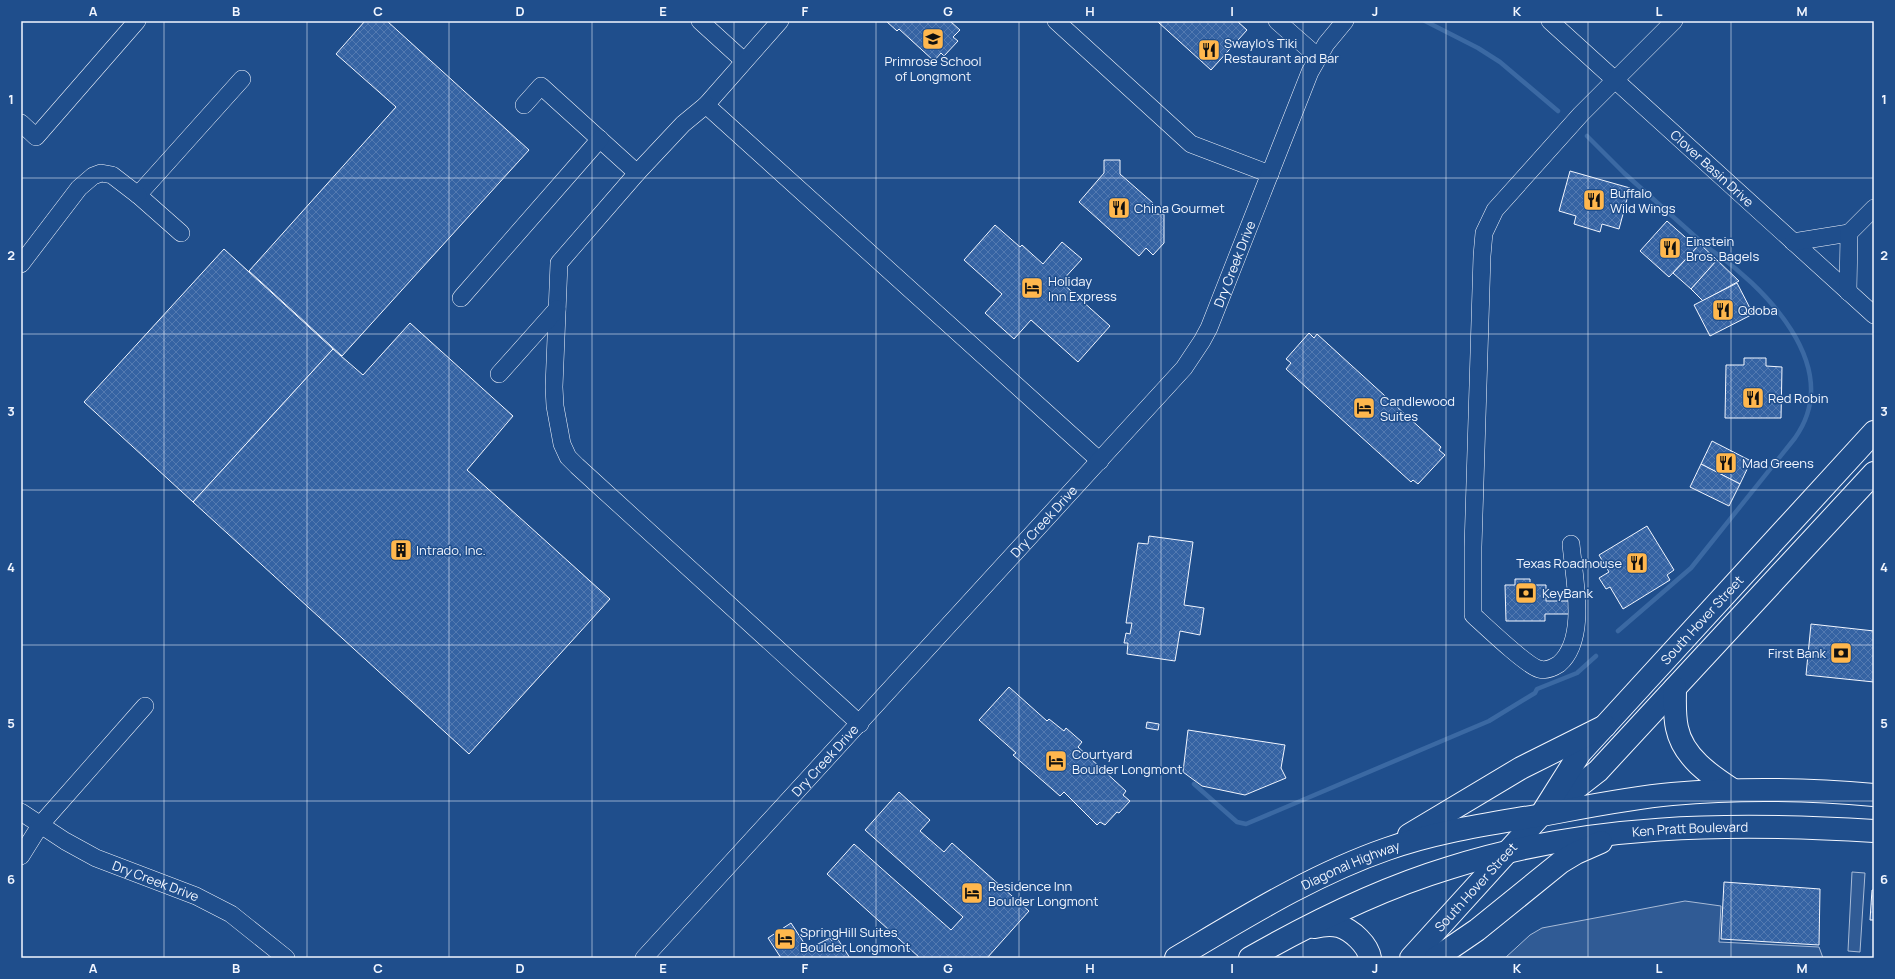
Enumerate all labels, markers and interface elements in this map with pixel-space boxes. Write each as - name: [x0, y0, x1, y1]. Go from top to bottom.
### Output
- text: A: [89, 2, 98, 20]
- text: B: [232, 2, 240, 20]
- text: C: [373, 2, 383, 20]
- text: D: [515, 2, 525, 20]
- text: E: [659, 2, 667, 20]
- text: F: [802, 2, 809, 20]
- text: G: [943, 2, 953, 20]
- text: H: [1085, 2, 1095, 20]
- text: I: [1230, 2, 1234, 20]
- text: J: [1372, 2, 1378, 20]
- text: K: [1513, 2, 1522, 20]
- text: L: [1656, 2, 1663, 20]
- text: M: [1796, 2, 1808, 20]
- school or university icon: Primrose School of Longmont: [920, 26, 946, 52]
- place label: Swaylo’s Tiki Restaurant and Bar: [1224, 34, 1339, 67]
- restaurant icon: Swaylo’s Tiki Restaurant and Bar: [1196, 37, 1222, 63]
- place label: Primrose School of Longmont: [884, 52, 982, 85]
- text: 1: [8, 90, 14, 108]
- text: 1: [1881, 90, 1887, 108]
- street label: Clover Basin Drive: [1667, 126, 1758, 211]
- place label: Buffalo Wild Wings: [1610, 184, 1676, 217]
- restaurant icon: Buffalo Wild Wings: [1581, 187, 1607, 213]
- restaurant icon: China Gourmet: [1106, 195, 1132, 221]
- place label: China Gourmet: [1134, 199, 1225, 217]
- street label: Dry Creek Drive: [1209, 218, 1260, 310]
- place label: Einstein Bros. Bagels: [1686, 232, 1759, 265]
- restaurant icon: Einstein Bros. Bagels: [1657, 235, 1683, 261]
- text: 2: [7, 246, 15, 264]
- text: 2: [1880, 246, 1888, 264]
- place label: Holiday Inn Express: [1048, 272, 1117, 305]
- hotel icon: Holiday Inn Express: [1019, 275, 1045, 301]
- restaurant icon: Qdoba: [1710, 297, 1736, 323]
- place label: Qdoba: [1738, 301, 1778, 319]
- restaurant icon: Red Robin: [1740, 385, 1766, 411]
- place label: Red Robin: [1768, 389, 1828, 407]
- place label: Candlewood Suites: [1380, 392, 1455, 425]
- hotel icon: Candlewood Suites: [1351, 395, 1377, 421]
- text: 3: [7, 402, 15, 420]
- text: 3: [1880, 402, 1888, 420]
- restaurant icon: Mad Greens: [1713, 450, 1739, 476]
- place label: Mad Greens: [1742, 454, 1814, 472]
- street label: Dry Creek Drive: [1006, 481, 1081, 561]
- building icon: Intrado, Inc.: [388, 537, 414, 563]
- place label: Intrado, Inc.: [416, 541, 486, 559]
- restaurant icon: Texas Roadhouse: [1624, 550, 1650, 576]
- place label: Texas Roadhouse: [1516, 554, 1622, 572]
- text: 4: [7, 558, 15, 576]
- text: 4: [1880, 558, 1888, 576]
- street label: South Hover Street: [1656, 571, 1747, 668]
- bank icon: KeyBank: [1513, 580, 1539, 606]
- place label: KeyBank: [1542, 584, 1593, 602]
- bank icon: First Bank: [1828, 640, 1854, 666]
- place label: First Bank: [1768, 644, 1827, 662]
- text: 5: [7, 714, 15, 732]
- text: 5: [1880, 714, 1888, 732]
- street label: Dry Creek Drive: [787, 720, 863, 800]
- place label: Courtyard Boulder Longmont: [1072, 745, 1182, 778]
- hotel icon: Courtyard Boulder Longmont: [1043, 748, 1069, 774]
- street label: Ken Pratt Boulevard: [1631, 818, 1748, 841]
- street label: Diagonal Highway: [1298, 836, 1402, 894]
- street label: South Hover Street: [1430, 838, 1521, 936]
- street label: Dry Creek Drive: [110, 856, 202, 906]
- text: 6: [7, 870, 15, 888]
- text: 6: [1880, 870, 1888, 888]
- place label: Residence Inn Boulder Longmont: [988, 877, 1098, 910]
- hotel icon: Residence Inn Boulder Longmont: [959, 880, 985, 906]
- place label: SpringHill Suites Boulder Longmont: [800, 923, 910, 956]
- hotel icon: SpringHill Suites Boulder Longmont: [772, 926, 798, 952]
- text: A: [89, 959, 98, 977]
- text: B: [232, 959, 240, 977]
- text: C: [373, 959, 383, 977]
- text: D: [515, 959, 525, 977]
- text: E: [659, 959, 667, 977]
- text: F: [802, 959, 809, 977]
- text: G: [943, 959, 953, 977]
- text: H: [1085, 959, 1095, 977]
- text: I: [1230, 959, 1234, 977]
- text: J: [1372, 959, 1378, 977]
- text: K: [1513, 959, 1522, 977]
- text: L: [1656, 959, 1663, 977]
- text: M: [1796, 959, 1808, 977]

